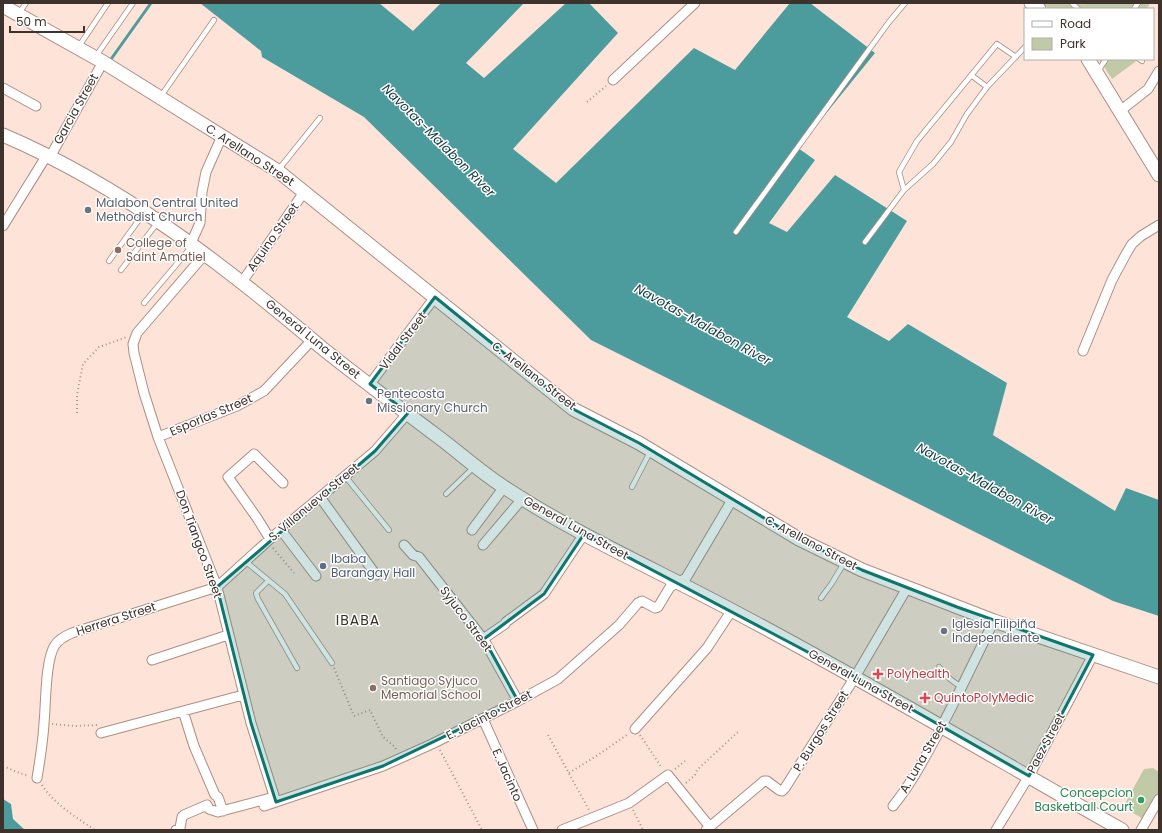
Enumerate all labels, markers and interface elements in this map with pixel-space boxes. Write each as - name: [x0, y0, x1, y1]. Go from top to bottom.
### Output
- scale bar: [10, 8, 84, 34]
- legend: [1024, 8, 1154, 60]
- text: 50 m: [16, 13, 47, 30]
- text: Road: [1060, 15, 1091, 32]
- text: Park: [1060, 35, 1087, 52]
- street label: Garcia Street: [49, 70, 102, 147]
- water label: Navotas-Malabon River: [378, 79, 500, 202]
- street label: C. Arellano Street: [203, 119, 298, 190]
- place label: Malabon Central United Methodist Church: [96, 194, 238, 225]
- street label: Aquino Street: [243, 199, 303, 275]
- marker: Malabon Central United Methodist Church: [83, 205, 93, 215]
- place label: College of Saint Amatiel: [126, 234, 206, 265]
- marker: College of Saint Amatiel: [113, 245, 123, 255]
- water label: Navotas-Malabon River: [631, 279, 776, 371]
- street label: General Luna Street: [262, 295, 364, 382]
- street label: Vidal Street: [375, 308, 430, 373]
- street label: C. Arellano Street: [489, 337, 580, 414]
- place label: Pentecosta Missionary Church: [377, 385, 488, 416]
- street label: Esporlas Street: [167, 389, 255, 440]
- marker: Pentecosta Missionary Church: [364, 396, 374, 406]
- water label: Navotas-Malabon River: [913, 438, 1058, 530]
- street label: S. Villanueva Street: [265, 459, 363, 545]
- street label: Don Tiangco Street: [172, 487, 227, 600]
- street label: General Luna Street: [521, 492, 632, 564]
- street label: C. Arellano Street: [762, 511, 861, 574]
- place label: Ibaba Barangay Hall: [331, 550, 415, 581]
- marker: Ibaba Barangay Hall: [318, 561, 328, 571]
- street label: Syjuco Street: [436, 583, 497, 655]
- street label: Herrera Street: [74, 598, 158, 639]
- district label: IBABA: [336, 610, 380, 630]
- place label: Iglesia Filipiña Independiente: [952, 615, 1039, 646]
- marker: Iglesia Filipiña Independiente: [939, 626, 949, 636]
- street label: General Luna Street: [806, 645, 917, 717]
- place label: Polyhealth: [887, 665, 950, 682]
- marker: Polyhealth: [872, 668, 884, 680]
- place label: Santiago Syjuco Memorial School: [381, 672, 481, 703]
- marker: Santiago Syjuco Memorial School: [368, 683, 378, 693]
- street label: E. Jacinto Street: [443, 685, 535, 744]
- street label: P. Burgos Street: [789, 687, 852, 775]
- place label: QuintoPolyMedic: [934, 689, 1034, 706]
- marker: QuintoPolyMedic: [919, 692, 931, 704]
- street label: Paez Street: [1022, 709, 1069, 776]
- street label: A. Luna Street: [895, 718, 950, 796]
- street label: E. Jacinto: [488, 746, 527, 804]
- place label: Concepcion Basketball Court: [1034, 784, 1133, 815]
- marker: Concepcion Basketball Court: [1136, 795, 1146, 805]

